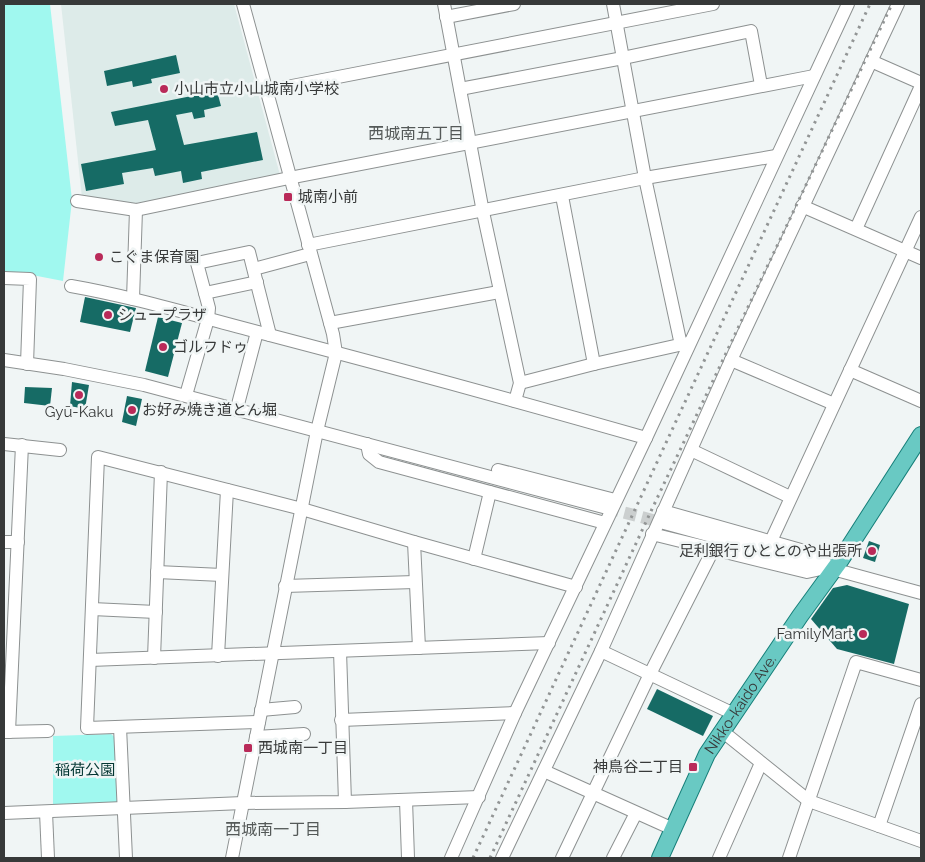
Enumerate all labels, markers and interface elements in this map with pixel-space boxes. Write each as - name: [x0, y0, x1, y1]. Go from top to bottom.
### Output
- place label: 小山市立小山城南小学校: [174, 80, 339, 98]
- marker: 小山市立小山城南小学校: [158, 83, 170, 95]
- district label: 西城南五丁目: [368, 124, 464, 143]
- place label: 城南小前: [298, 188, 358, 206]
- marker: 城南小前: [282, 191, 294, 203]
- place label: こぐま保育園: [109, 248, 199, 266]
- marker: こぐま保育園: [93, 251, 105, 263]
- place label: シュープラザ: [118, 306, 207, 324]
- marker: シュープラザ: [102, 309, 114, 321]
- place label: ゴルフドゥ: [173, 338, 248, 356]
- marker: ゴルフドゥ: [157, 341, 169, 353]
- marker: Gyū-Kaku: [73, 389, 85, 401]
- place label: お好み焼き道とん堀: [142, 401, 277, 419]
- place label: Gyū-Kaku: [45, 403, 113, 421]
- marker: お好み焼き道とん堀: [126, 404, 138, 416]
- place label: 足利銀行 ひととのや出張所: [679, 542, 862, 560]
- marker: 足利銀行 ひととのや出張所: [866, 545, 878, 557]
- place label: FamilyMart: [776, 625, 853, 643]
- marker: FamilyMart: [857, 628, 869, 640]
- street label: Nikko-kaido Ave.: [701, 651, 780, 757]
- place label: 西城南一丁目: [258, 739, 348, 757]
- marker: 西城南一丁目: [242, 742, 254, 754]
- place label: 神鳥谷二丁目: [593, 758, 683, 776]
- park label: 稲荷公園: [55, 761, 115, 779]
- marker: 神鳥谷二丁目: [687, 761, 699, 773]
- district label: 西城南一丁目: [225, 820, 321, 839]

